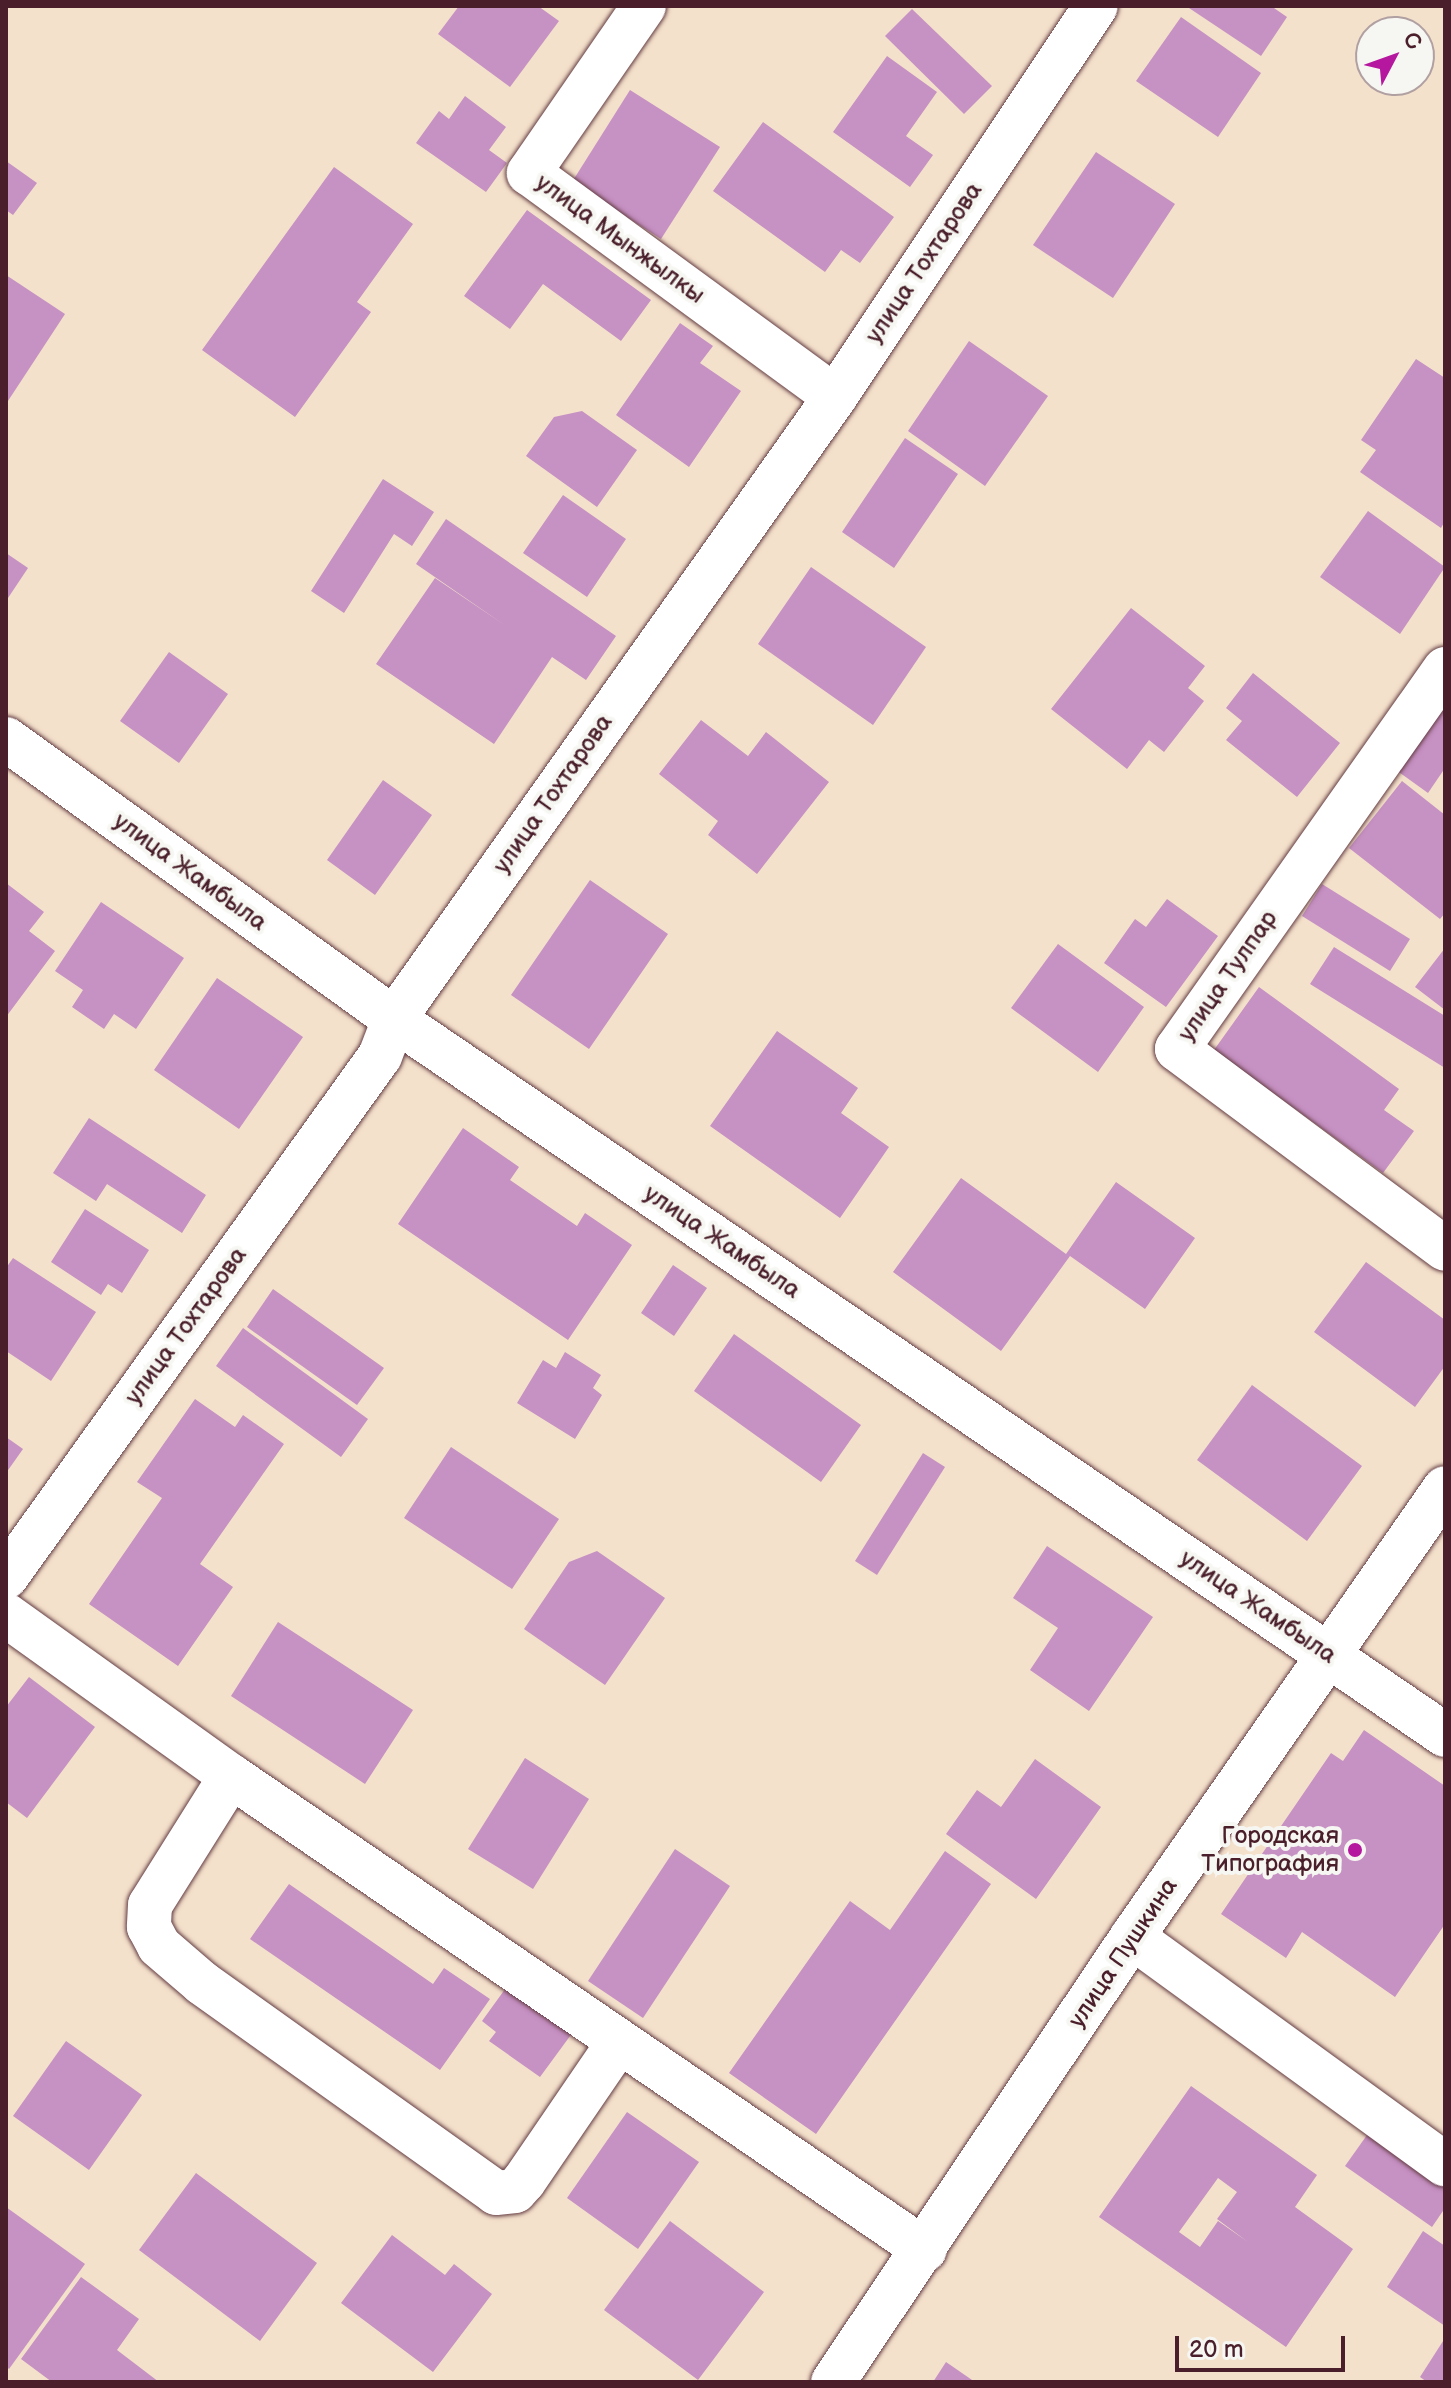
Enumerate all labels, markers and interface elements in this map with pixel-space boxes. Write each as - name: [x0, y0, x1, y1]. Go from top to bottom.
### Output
- north arrow: [1355, 16, 1435, 96]
- text: С: [1397, 27, 1427, 56]
- street label: улица Мынжылкы: [530, 168, 710, 310]
- street label: улица Тохтарова: [860, 177, 988, 349]
- street label: улица Тохтарова: [487, 709, 619, 879]
- street label: улица Жамбыла: [108, 807, 272, 937]
- street label: улица Тулпар: [1172, 905, 1284, 1047]
- street label: улица Жамбыла: [638, 1179, 806, 1305]
- street label: улица Тохтарова: [119, 1242, 253, 1410]
- street label: улица Жамбыла: [1174, 1544, 1342, 1670]
- place label: Городская Типография: [1201, 1822, 1339, 1878]
- marker: Городская Типография: [1346, 1841, 1364, 1859]
- street label: улица Пушкина: [1062, 1873, 1184, 2033]
- scale bar: [1179, 2320, 1349, 2370]
- text: 20 m: [1189, 2335, 1244, 2364]

